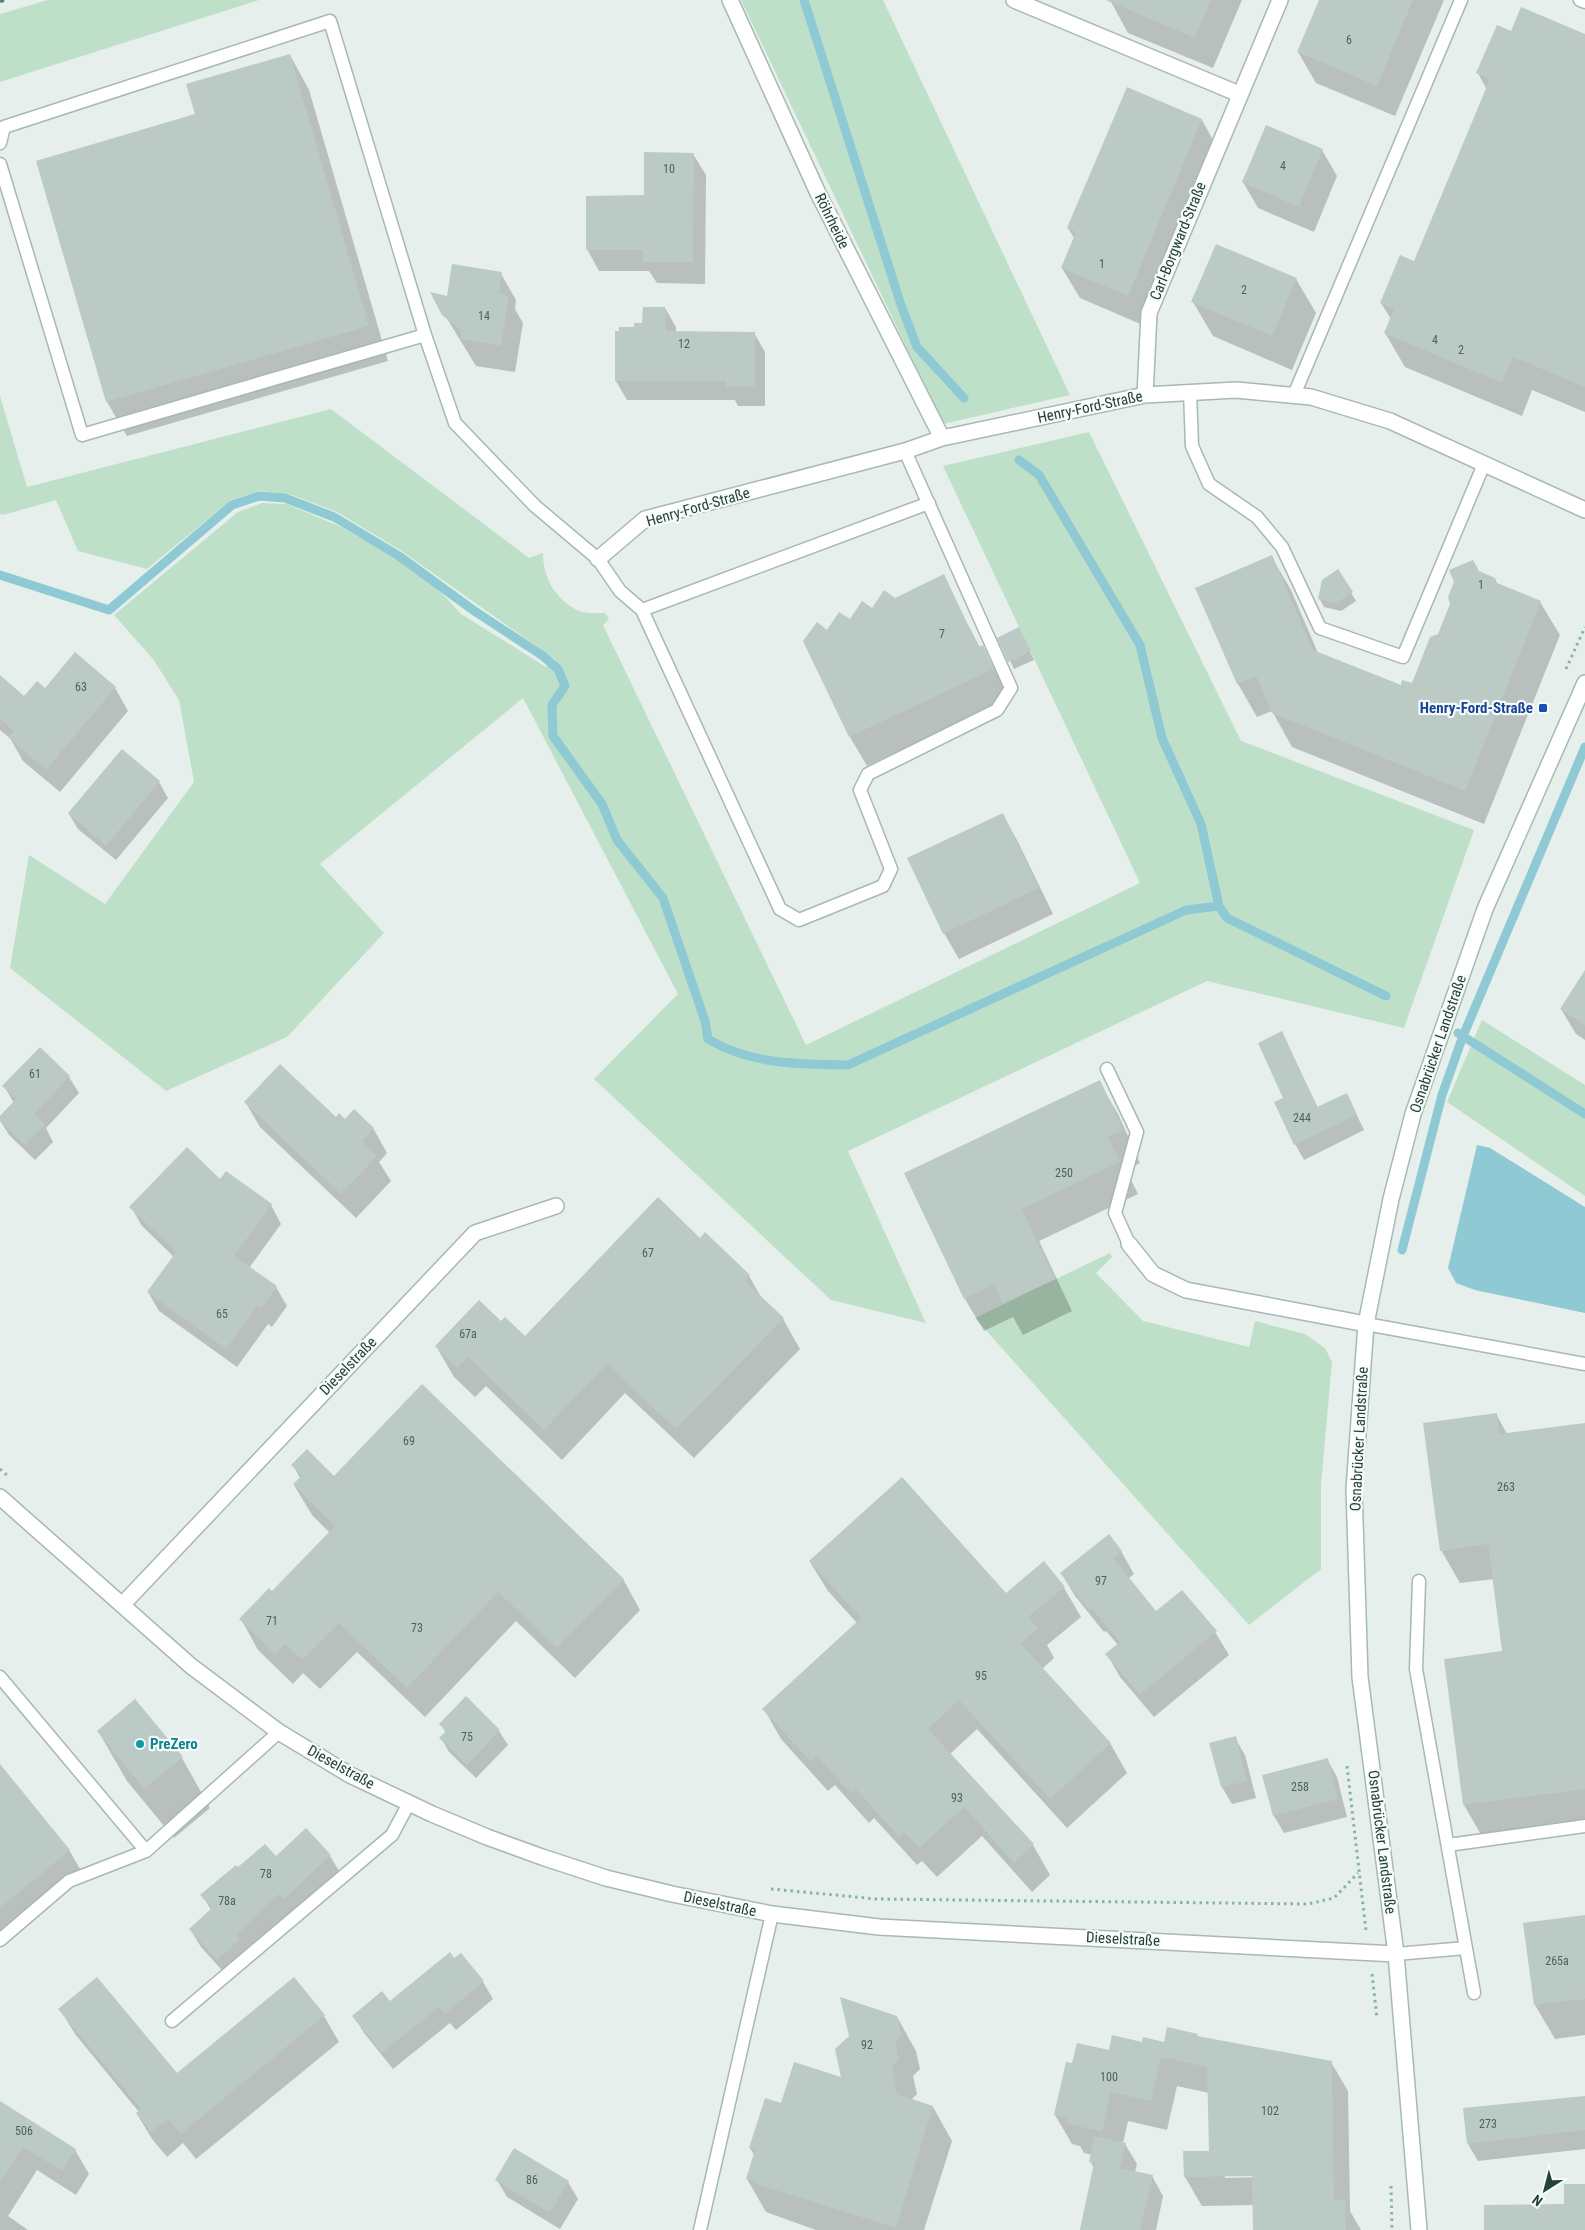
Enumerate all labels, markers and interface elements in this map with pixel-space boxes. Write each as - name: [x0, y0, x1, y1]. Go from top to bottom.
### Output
- house number: 6: [1346, 33, 1352, 47]
- house number: 4: [1280, 159, 1286, 173]
- house number: 10: [663, 162, 675, 176]
- street label: Carl-Borgward-Straße: [1146, 179, 1210, 303]
- street label: Röhrheide: [811, 190, 853, 252]
- house number: 1: [1099, 257, 1105, 271]
- house number: 2: [1241, 283, 1247, 297]
- house number: 14: [478, 309, 490, 323]
- house number: 4: [1432, 333, 1438, 347]
- house number: 12: [678, 337, 690, 351]
- house number: 2: [1458, 343, 1464, 357]
- street label: Henry-Ford-Straße: [1036, 387, 1144, 427]
- street label: Henry-Ford-Straße: [644, 484, 752, 530]
- house number: 1: [1478, 578, 1484, 592]
- house number: 7: [939, 627, 945, 641]
- house number: 63: [75, 680, 87, 694]
- place label: Henry-Ford-Straße: [1420, 699, 1533, 717]
- marker: Henry-Ford-Straße: [1537, 702, 1549, 714]
- street label: Osnabrücker Landstraße: [1406, 973, 1470, 1115]
- house number: 61: [29, 1067, 41, 1081]
- house number: 244: [1293, 1111, 1311, 1125]
- house number: 250: [1055, 1166, 1073, 1180]
- house number: 67: [642, 1246, 654, 1260]
- house number: 65: [216, 1307, 228, 1321]
- house number: 67a: [459, 1327, 477, 1341]
- street label: Dieselstraße: [316, 1333, 380, 1399]
- street label: Osnabrücker Landstraße: [1346, 1366, 1372, 1512]
- house number: 69: [403, 1434, 415, 1448]
- house number: 263: [1497, 1480, 1515, 1494]
- house number: 97: [1095, 1574, 1107, 1588]
- house number: 71: [266, 1614, 278, 1628]
- house number: 73: [411, 1621, 423, 1635]
- house number: 95: [975, 1669, 987, 1683]
- house number: 75: [461, 1730, 473, 1744]
- place label: PreZero: [150, 1735, 198, 1753]
- marker: PreZero: [134, 1738, 146, 1750]
- street label: Dieselstraße: [304, 1741, 378, 1793]
- street label: Osnabrücker Landstraße: [1364, 1769, 1400, 1915]
- house number: 258: [1291, 1780, 1309, 1794]
- house number: 93: [951, 1791, 963, 1805]
- house number: 78: [260, 1867, 272, 1881]
- street label: Dieselstraße: [682, 1888, 758, 1920]
- house number: 78a: [218, 1894, 236, 1908]
- street label: Dieselstraße: [1086, 1928, 1160, 1950]
- house number: 265a: [1545, 1954, 1569, 1968]
- house number: 92: [861, 2038, 873, 2052]
- house number: 100: [1100, 2070, 1118, 2084]
- house number: 102: [1261, 2104, 1279, 2118]
- house number: 273: [1479, 2117, 1497, 2131]
- house number: 506: [15, 2124, 33, 2138]
- north arrow: [1520, 2165, 1570, 2215]
- house number: 86: [526, 2173, 538, 2187]
- text: N: [1529, 2192, 1546, 2210]

